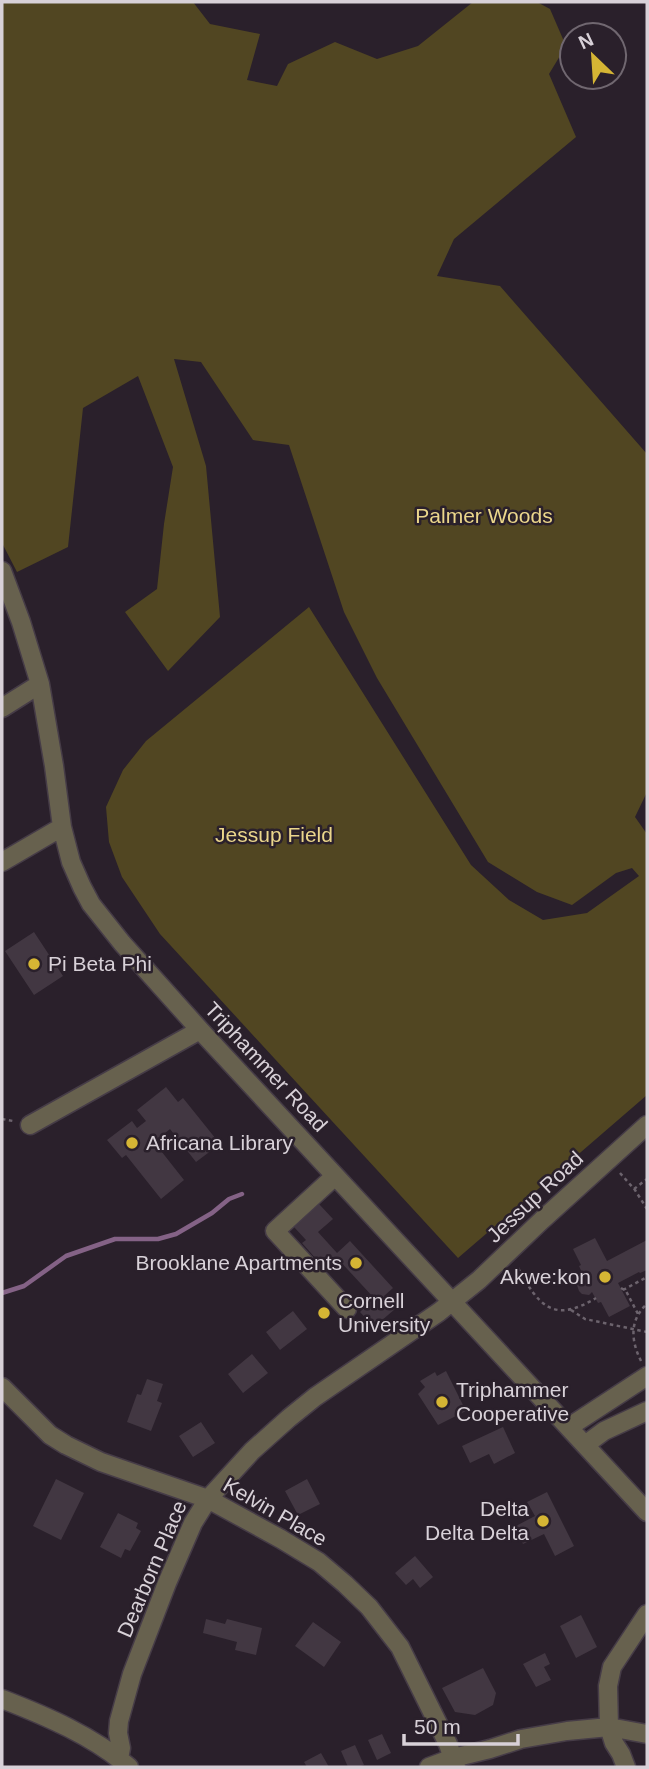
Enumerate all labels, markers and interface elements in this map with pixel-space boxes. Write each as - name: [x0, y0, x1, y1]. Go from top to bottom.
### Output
- north arrow: [558, 21, 628, 91]
- text: N: [575, 29, 597, 53]
- park label: Palmer Woods: [415, 504, 553, 527]
- park label: Jessup Field: [215, 823, 333, 846]
- place label: Pi Beta Phi: [48, 952, 152, 975]
- marker: Pi Beta Phi: [26, 956, 42, 972]
- street label: Triphammer Road: [201, 997, 332, 1136]
- place label: Africana Library: [146, 1131, 294, 1154]
- marker: Africana Library: [124, 1135, 140, 1151]
- street label: Jessup Road: [482, 1146, 587, 1247]
- place label: Brooklane Apartments: [135, 1251, 342, 1274]
- marker: Brooklane Apartments: [348, 1255, 364, 1271]
- place label: Akwe:kon: [500, 1265, 591, 1288]
- marker: Akwe:kon: [597, 1269, 613, 1285]
- place label: Cornell University: [338, 1289, 431, 1336]
- marker: Cornell University: [316, 1305, 332, 1321]
- place label: Triphammer Cooperative: [456, 1378, 569, 1425]
- marker: Triphammer Cooperative: [434, 1394, 450, 1410]
- street label: Kelvin Place: [219, 1473, 331, 1550]
- street label: Dearborn Place: [112, 1497, 191, 1640]
- place label: Delta Delta Delta: [425, 1497, 529, 1544]
- marker: Delta Delta Delta: [535, 1513, 551, 1529]
- scale bar: [404, 1702, 518, 1746]
- text: 50 m: [414, 1715, 461, 1738]

